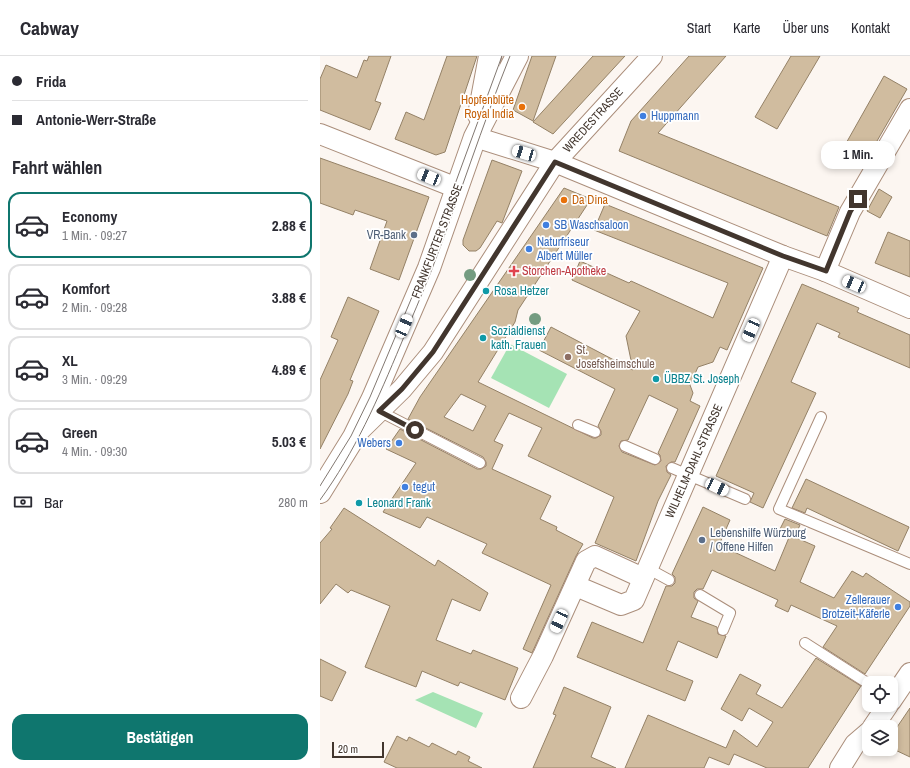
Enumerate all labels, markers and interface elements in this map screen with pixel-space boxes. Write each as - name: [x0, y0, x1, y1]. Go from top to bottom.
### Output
- text: Cabway: [20, 15, 79, 41]
- text: Start: [687, 19, 711, 37]
- text: Karte: [733, 19, 760, 37]
- text: Über uns: [782, 19, 829, 37]
- text: Kontakt: [851, 19, 890, 37]
- text: Frida: [36, 71, 66, 92]
- street label: WREDESTRASSE: [559, 84, 627, 156]
- place label: Hopfenblüte Royal India: [461, 92, 515, 122]
- marker: Hopfenblüte Royal India: [517, 102, 527, 112]
- place label: Huppmann: [651, 108, 699, 124]
- text: Antonie-Werr-Straße: [36, 109, 156, 130]
- marker: Huppmann: [638, 111, 648, 121]
- callout: 1 Min.: [821, 141, 895, 169]
- car: [511, 144, 537, 162]
- text: 1 Min.: [843, 146, 873, 163]
- text: Fahrt wählen: [12, 155, 102, 180]
- car: [416, 167, 442, 187]
- street label: FRANKFURTER STRASSE: [408, 181, 466, 301]
- route end: [849, 190, 867, 208]
- place label: Da Dina: [572, 192, 609, 208]
- marker: Da Dina: [559, 195, 569, 205]
- text: Economy: [62, 206, 117, 227]
- icon: car: [14, 207, 50, 243]
- text: 2.88 €: [272, 215, 306, 236]
- place label: SB Waschsaloon: [554, 217, 629, 233]
- marker: SB Waschsaloon: [541, 220, 551, 230]
- text: 1 Min. · 09:27: [62, 227, 127, 244]
- place label: VR-Bank: [367, 227, 406, 243]
- marker: VR-Bank: [409, 230, 419, 240]
- place label: Naturfriseur Albert Müller: [536, 234, 593, 264]
- marker: Naturfriseur Albert Müller: [524, 244, 534, 254]
- place label: Storchen-Apotheke: [522, 263, 606, 279]
- marker: Storchen-Apotheke: [509, 266, 519, 276]
- car: [841, 274, 867, 294]
- text: Komfort: [62, 278, 110, 299]
- icon: car: [14, 279, 50, 315]
- place label: Rosa Hetzer: [494, 283, 549, 299]
- marker: Rosa Hetzer: [481, 286, 491, 296]
- text: 3.88 €: [272, 287, 306, 308]
- text: 2 Min. · 09:28: [62, 299, 127, 316]
- car: [394, 313, 414, 339]
- car: [741, 317, 761, 343]
- place label: Sozialdienst kath. Frauen: [491, 323, 546, 353]
- marker: Sozialdienst kath. Frauen: [478, 333, 488, 343]
- place label: St. Josefsheimschule: [576, 342, 655, 372]
- text: XL: [62, 350, 78, 371]
- icon: car: [14, 351, 50, 387]
- marker: St. Josefsheimschule: [563, 352, 573, 362]
- text: 4.89 €: [272, 359, 306, 380]
- place label: ÜBBZ St. Joseph: [664, 370, 739, 387]
- text: 3 Min. · 09:29: [62, 371, 127, 388]
- marker: ÜBBZ St. Joseph: [651, 374, 661, 384]
- street label: WILHELM-DAHL-STRASSE: [662, 401, 726, 521]
- route start: [406, 421, 424, 439]
- text: Green: [62, 422, 98, 443]
- icon: car: [14, 423, 50, 459]
- text: 5.03 €: [272, 431, 306, 452]
- place label: Webers: [357, 435, 391, 451]
- marker: Webers: [394, 438, 404, 448]
- text: 4 Min. · 09:30: [62, 443, 127, 460]
- car: [704, 476, 730, 498]
- place label: tegut: [413, 479, 435, 495]
- marker: tegut: [400, 482, 410, 492]
- icon: cash: [12, 491, 34, 513]
- text: Bar: [44, 492, 63, 513]
- text: 280 m: [278, 494, 308, 511]
- place label: Leonard Frank: [367, 495, 431, 511]
- marker: Leonard Frank: [354, 498, 364, 508]
- place label: Lebenshilfe Würzburg / Offene Hilfen: [710, 525, 807, 555]
- marker: Lebenshilfe Würzburg / Offene Hilfen: [697, 535, 707, 545]
- place label: Zellerauer Brotzeit-Käferle: [822, 592, 891, 622]
- marker: Zellerauer Brotzeit-Käferle: [893, 602, 903, 612]
- car: [548, 608, 570, 634]
- map controls: [862, 676, 898, 756]
- button: locate: [862, 676, 898, 712]
- button: Bestätigen: [12, 714, 308, 760]
- button: layers: [862, 720, 898, 756]
- scale bar: [332, 740, 384, 759]
- text: 20 m: [338, 742, 358, 756]

